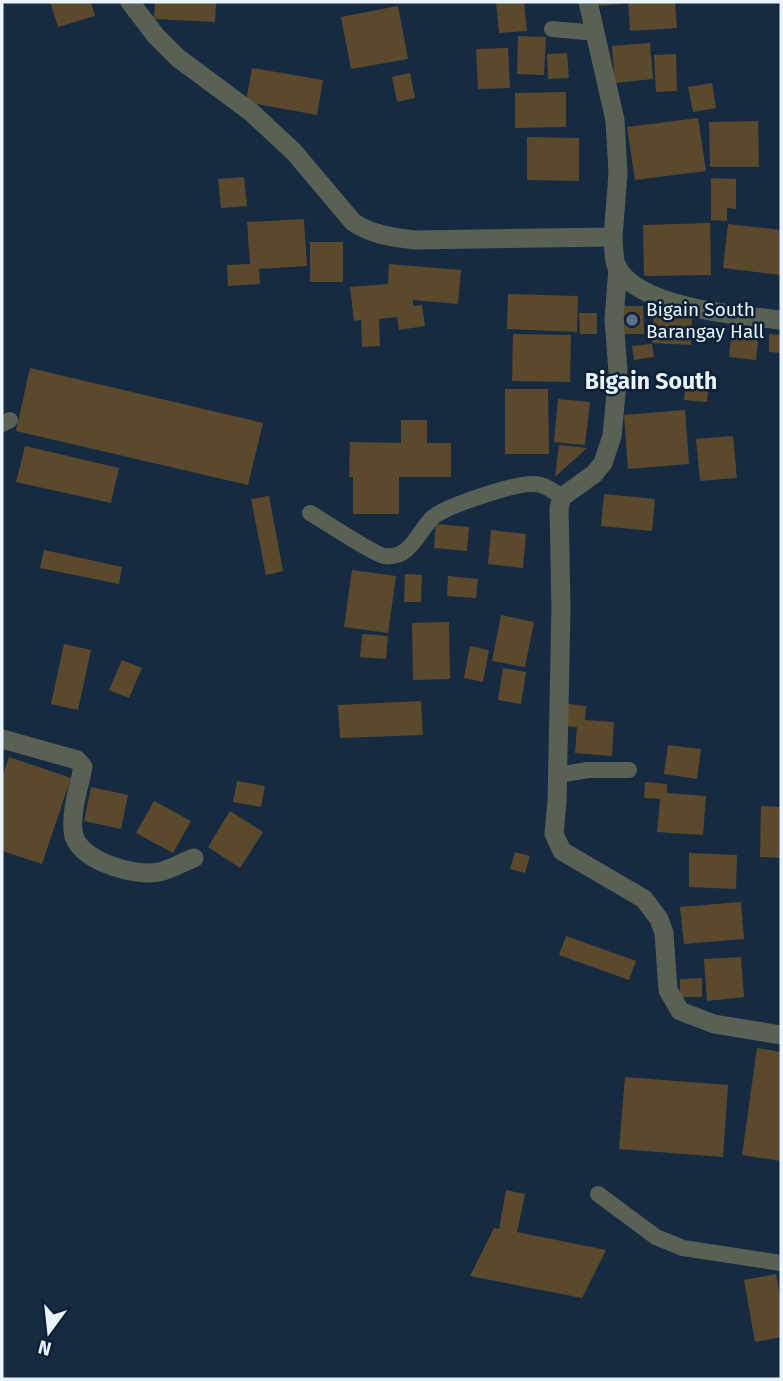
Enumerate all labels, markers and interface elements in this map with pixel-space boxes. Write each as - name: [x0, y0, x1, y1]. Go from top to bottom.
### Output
- place label: Bigain South Barangay Hall: [646, 298, 765, 343]
- marker: Bigain South Barangay Hall: [624, 312, 640, 328]
- district label: Bigain South: [585, 367, 717, 395]
- north arrow: [14, 1297, 84, 1367]
- text: N: [36, 1335, 54, 1361]

